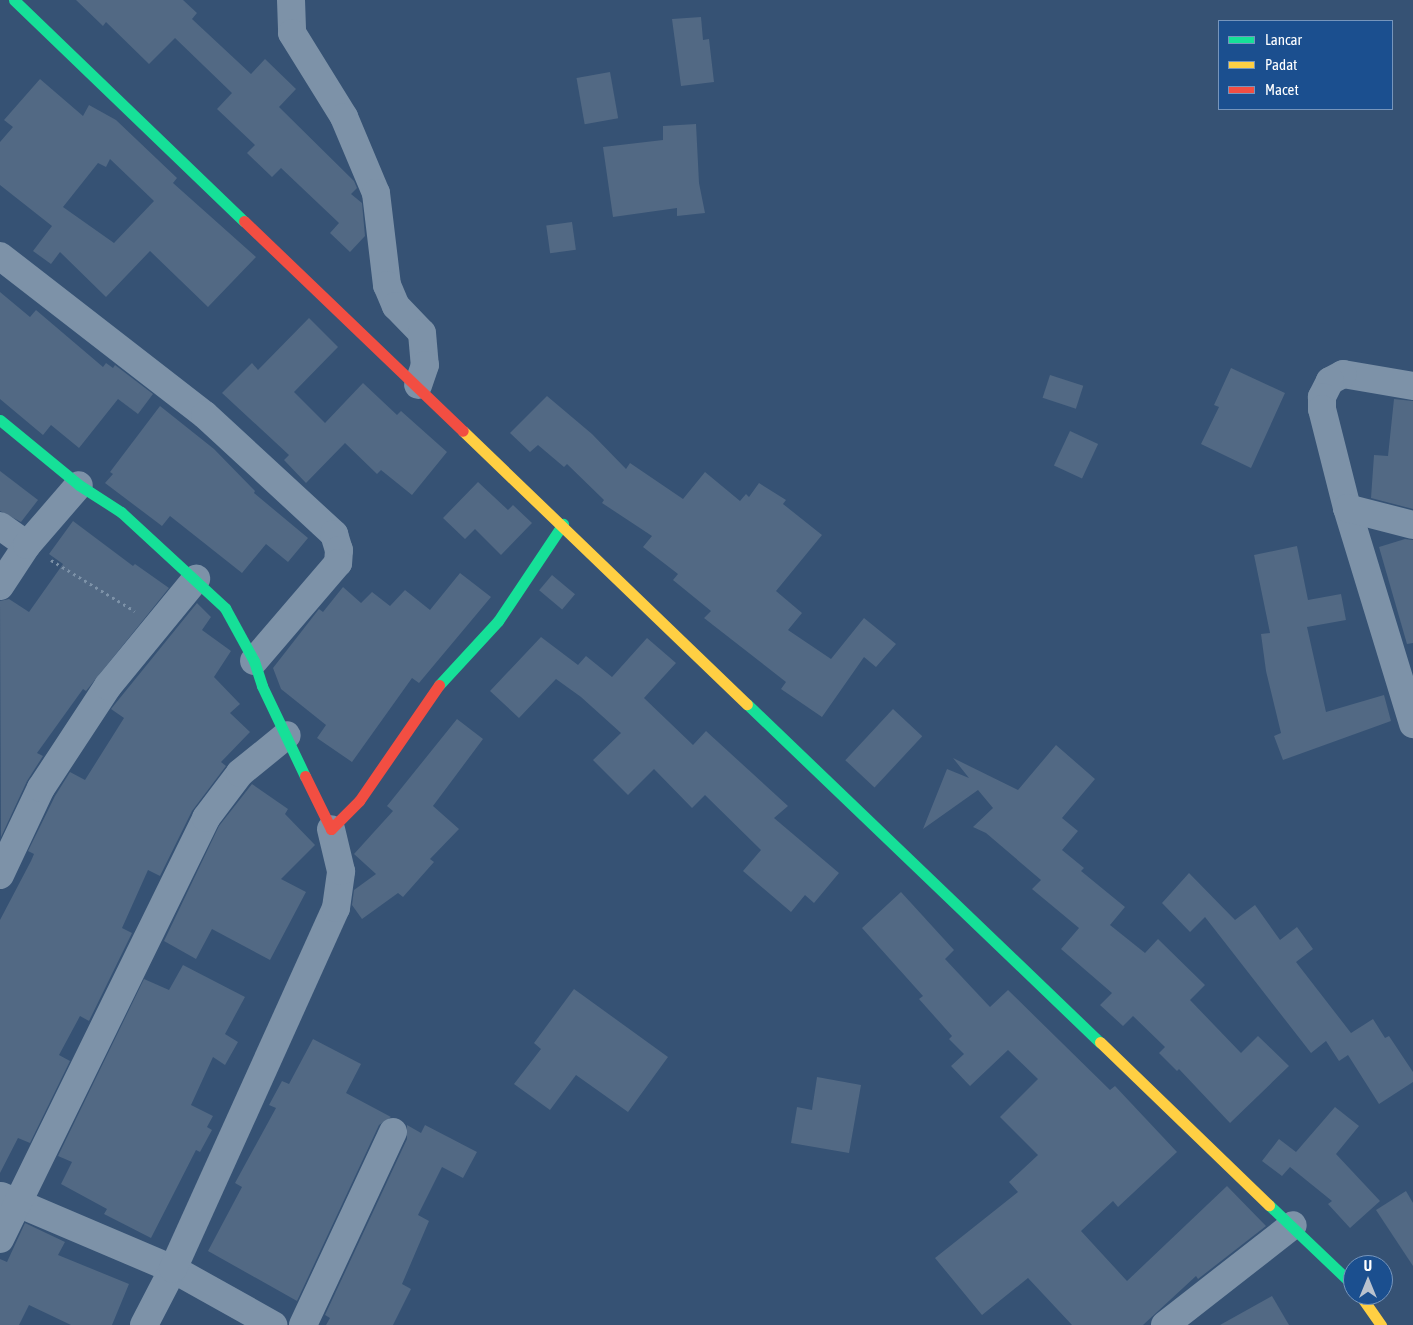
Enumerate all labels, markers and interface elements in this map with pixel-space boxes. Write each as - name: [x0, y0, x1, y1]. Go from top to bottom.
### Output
- legend: [1218, 20, 1393, 110]
- text: Lancar: [1265, 31, 1302, 48]
- text: Padat: [1265, 56, 1297, 73]
- text: Macet: [1265, 81, 1299, 98]
- north arrow: [1343, 1255, 1393, 1305]
- text: U: [1364, 1258, 1372, 1274]

